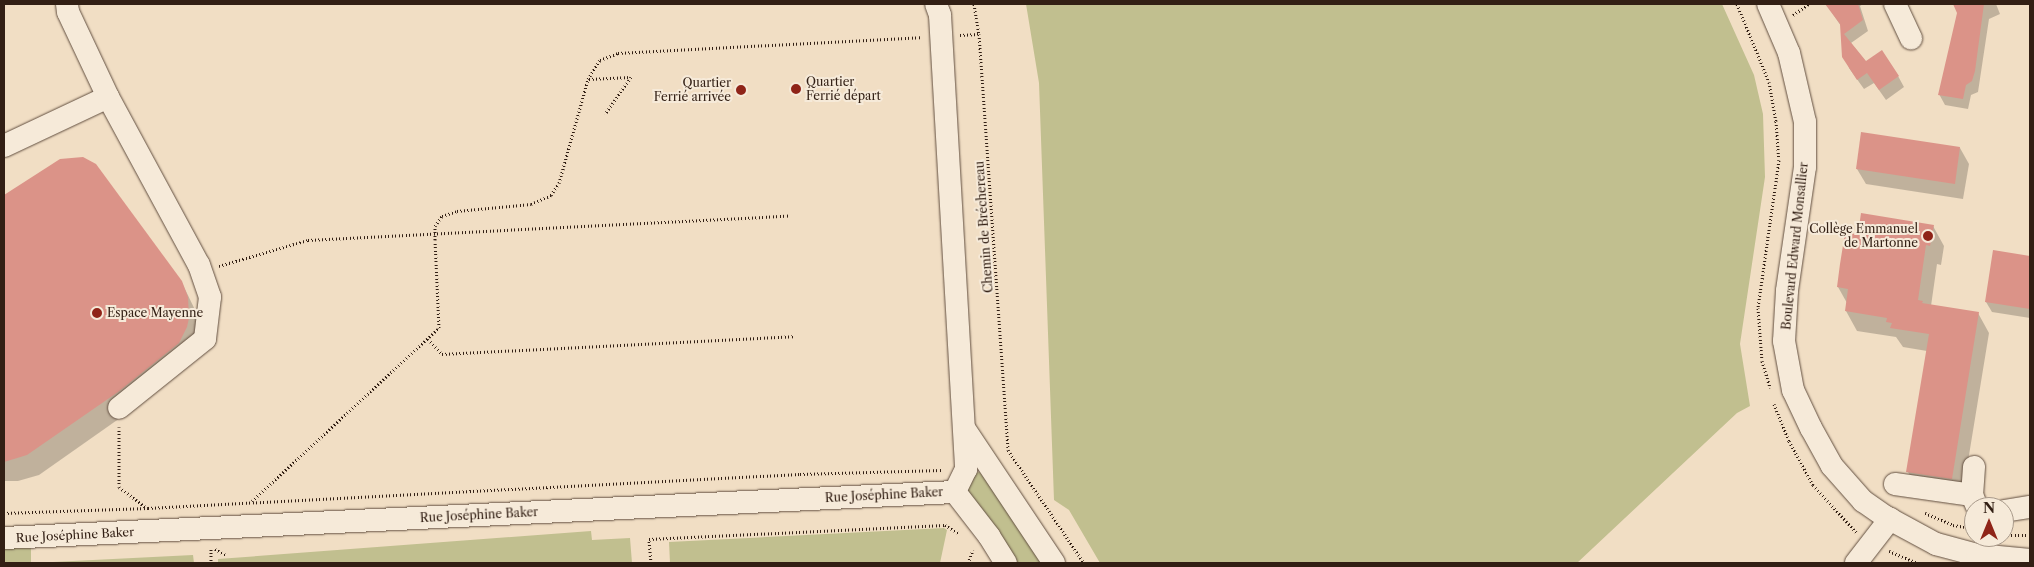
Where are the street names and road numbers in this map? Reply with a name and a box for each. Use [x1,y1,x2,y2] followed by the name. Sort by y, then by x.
[972,161,996,293] street label: Chemin de Bréchereau
[1779,161,1811,331] street label: Boulevard Edward Monsallier
[824,485,944,505] street label: Rue Joséphine Baker
[419,505,539,525] street label: Rue Joséphine Baker
[15,525,135,545] street label: Rue Joséphine Baker

